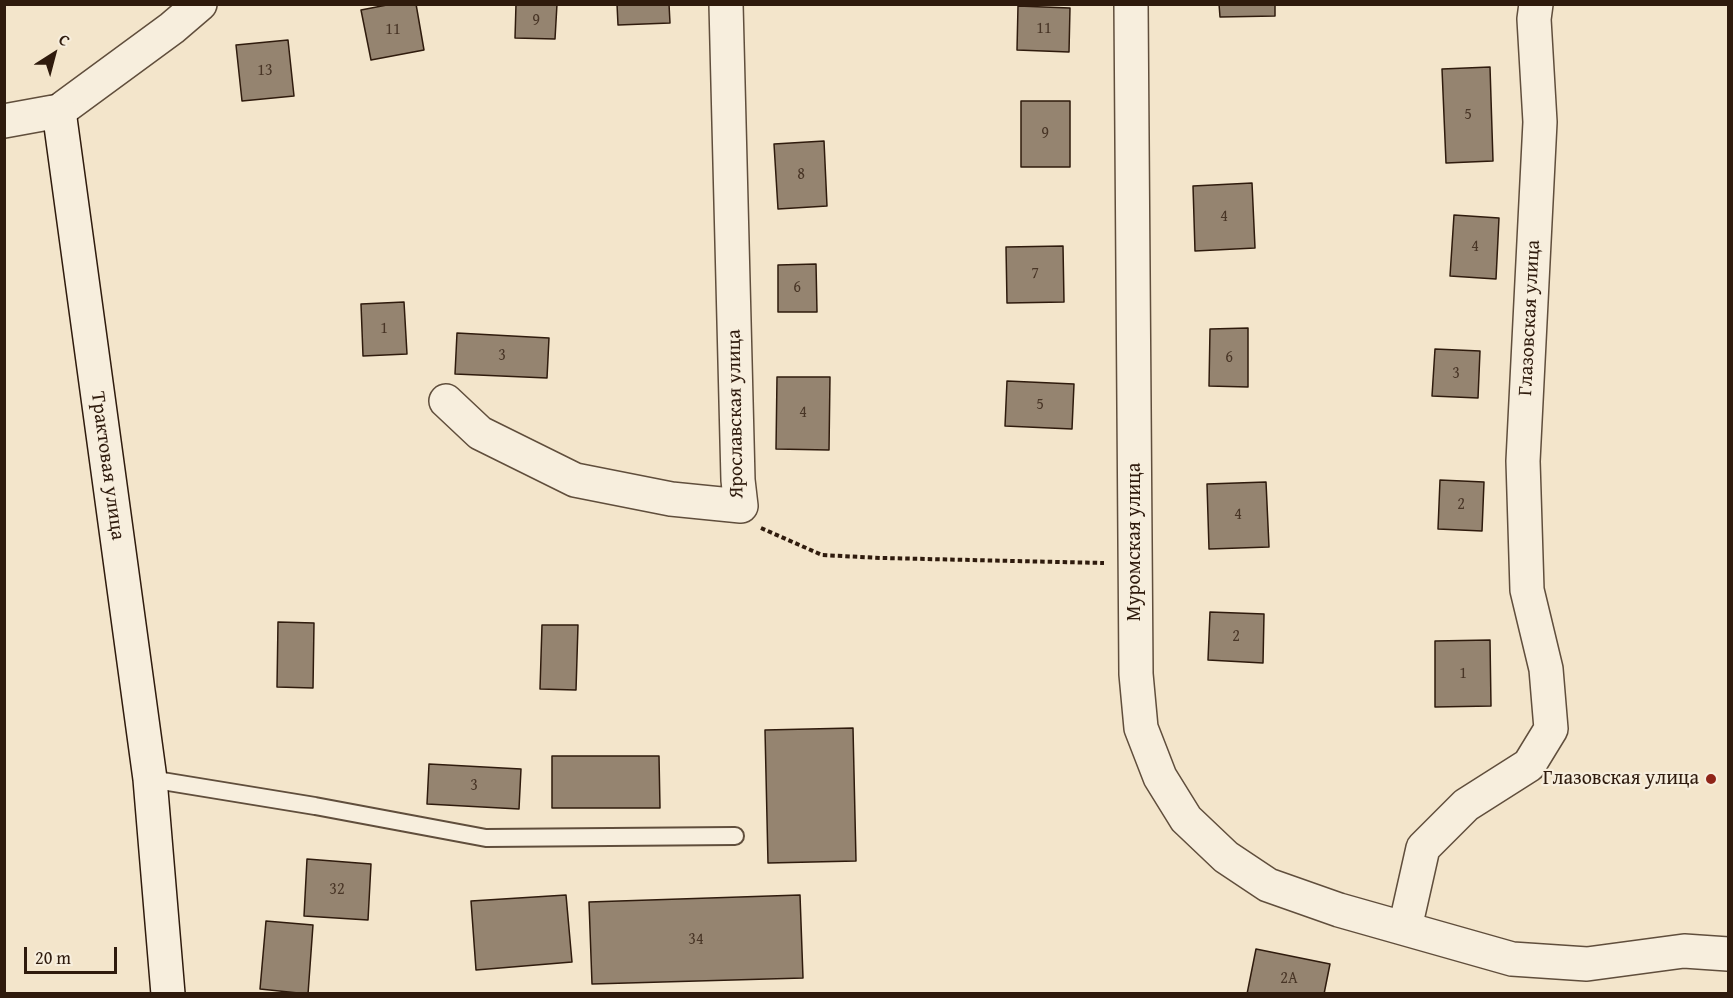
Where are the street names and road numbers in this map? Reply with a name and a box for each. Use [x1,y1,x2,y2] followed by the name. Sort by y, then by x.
[1514,239,1546,397] street label: Глазовская улица
[723,329,749,499] street label: Ярославская улица
[85,390,129,542] street label: Трактовая улица
[1123,463,1147,621] street label: Муромская улица

